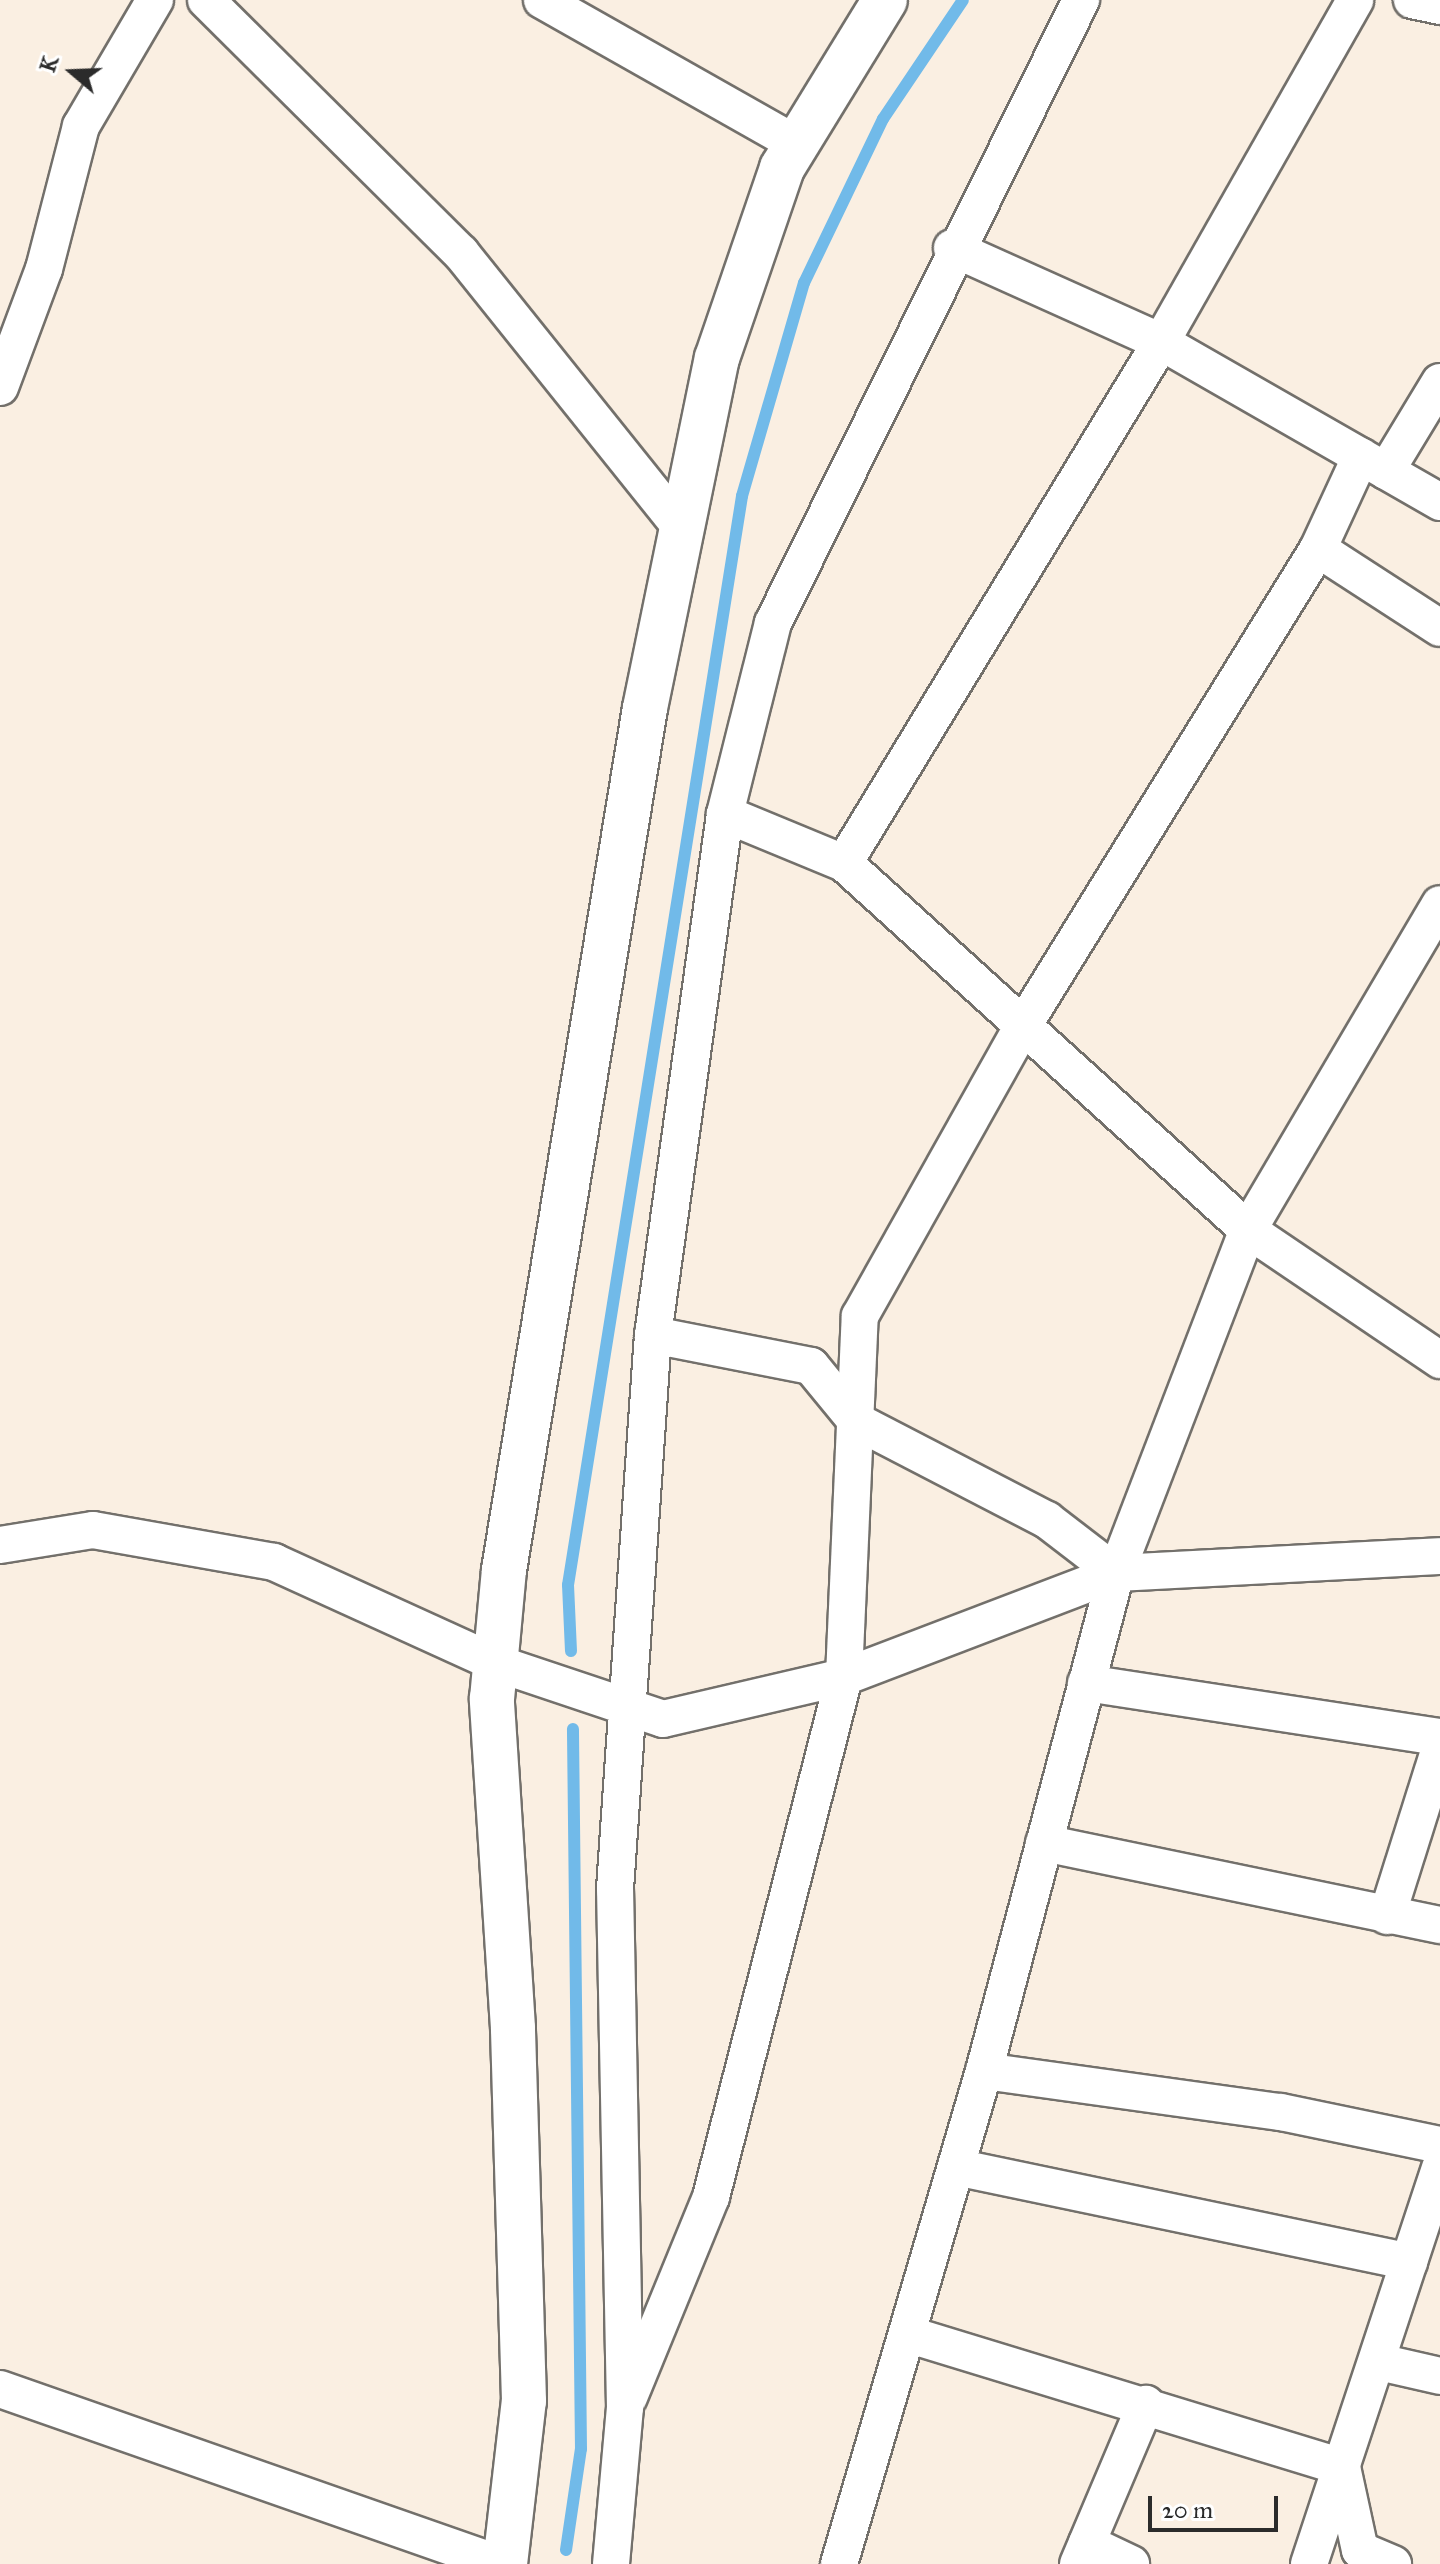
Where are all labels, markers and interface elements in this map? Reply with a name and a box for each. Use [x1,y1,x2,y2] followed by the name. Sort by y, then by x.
[32,32,112,112] north arrow
[34,52,64,76] text: K
[1152,2480,1282,2530] scale bar
[1162,2495,1213,2525] text: 20 m

